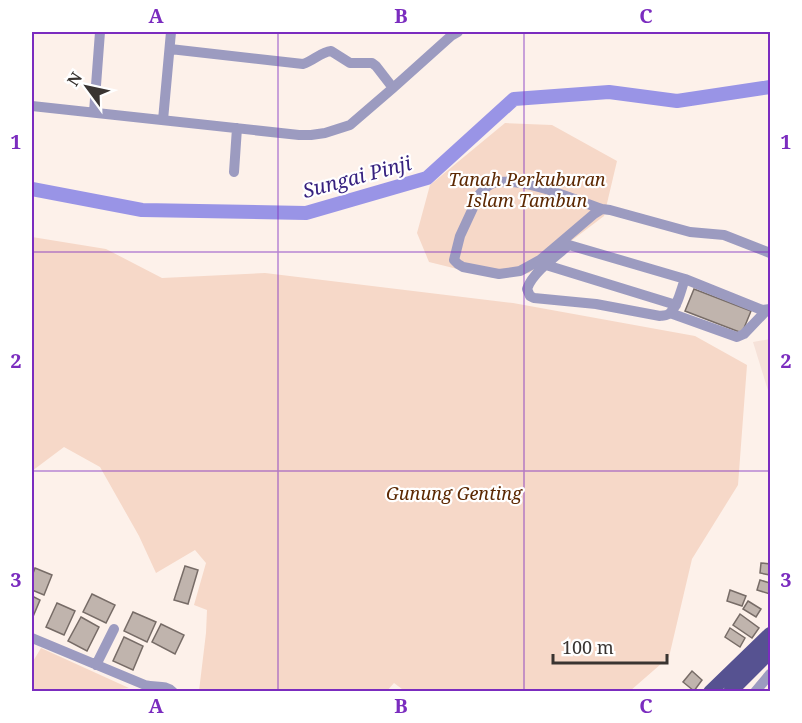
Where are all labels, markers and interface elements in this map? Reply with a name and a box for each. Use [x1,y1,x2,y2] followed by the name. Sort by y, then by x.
[148,2,164,29] text: A
[394,2,408,29] text: B
[639,2,653,29] text: C
[57,57,117,117] north arrow
[62,67,87,90] text: N
[10,128,22,155] text: 1
[780,128,792,155] text: 1
[300,149,414,204] water label: Sungai Pinji
[448,167,606,212] park label: Tanah Perkuburan Islam Tambun
[10,347,22,374] text: 2
[780,347,792,374] text: 2
[386,481,523,505] park label: Gunung Genting
[10,566,22,593] text: 3
[780,566,792,593] text: 3
[553,627,667,665] scale bar
[562,635,614,659] text: 100 m
[148,692,164,719] text: A
[394,692,408,719] text: B
[639,692,653,719] text: C

